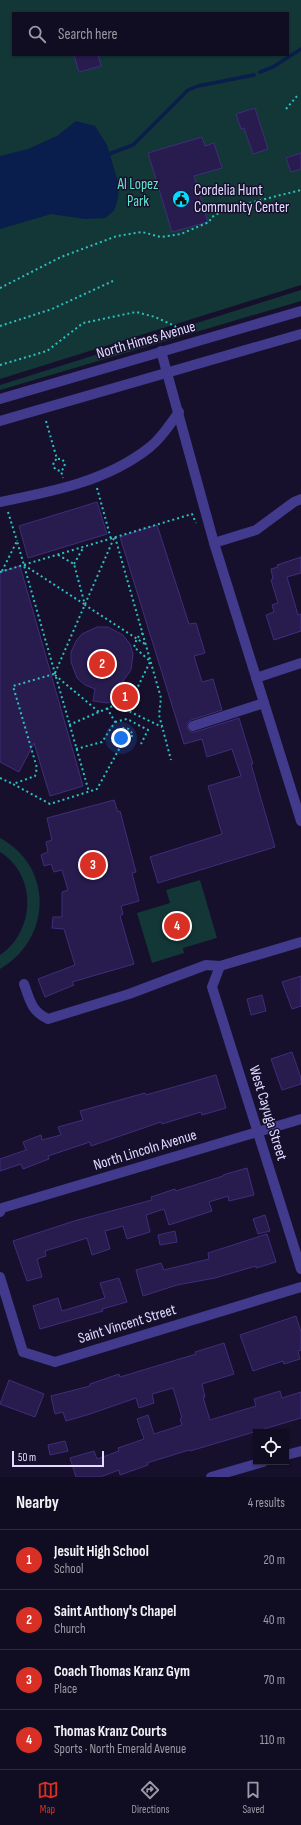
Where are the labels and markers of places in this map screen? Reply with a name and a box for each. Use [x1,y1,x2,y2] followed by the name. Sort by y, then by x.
[194,181,290,217] place label: Cordelia Hunt Community Center
[171,189,191,209] public building icon: Cordelia Hunt Community Center
[89,649,115,679] pin: 2
[112,682,138,712] pin: 1
[80,850,106,880] pin: 3
[164,911,190,941] pin: 4

